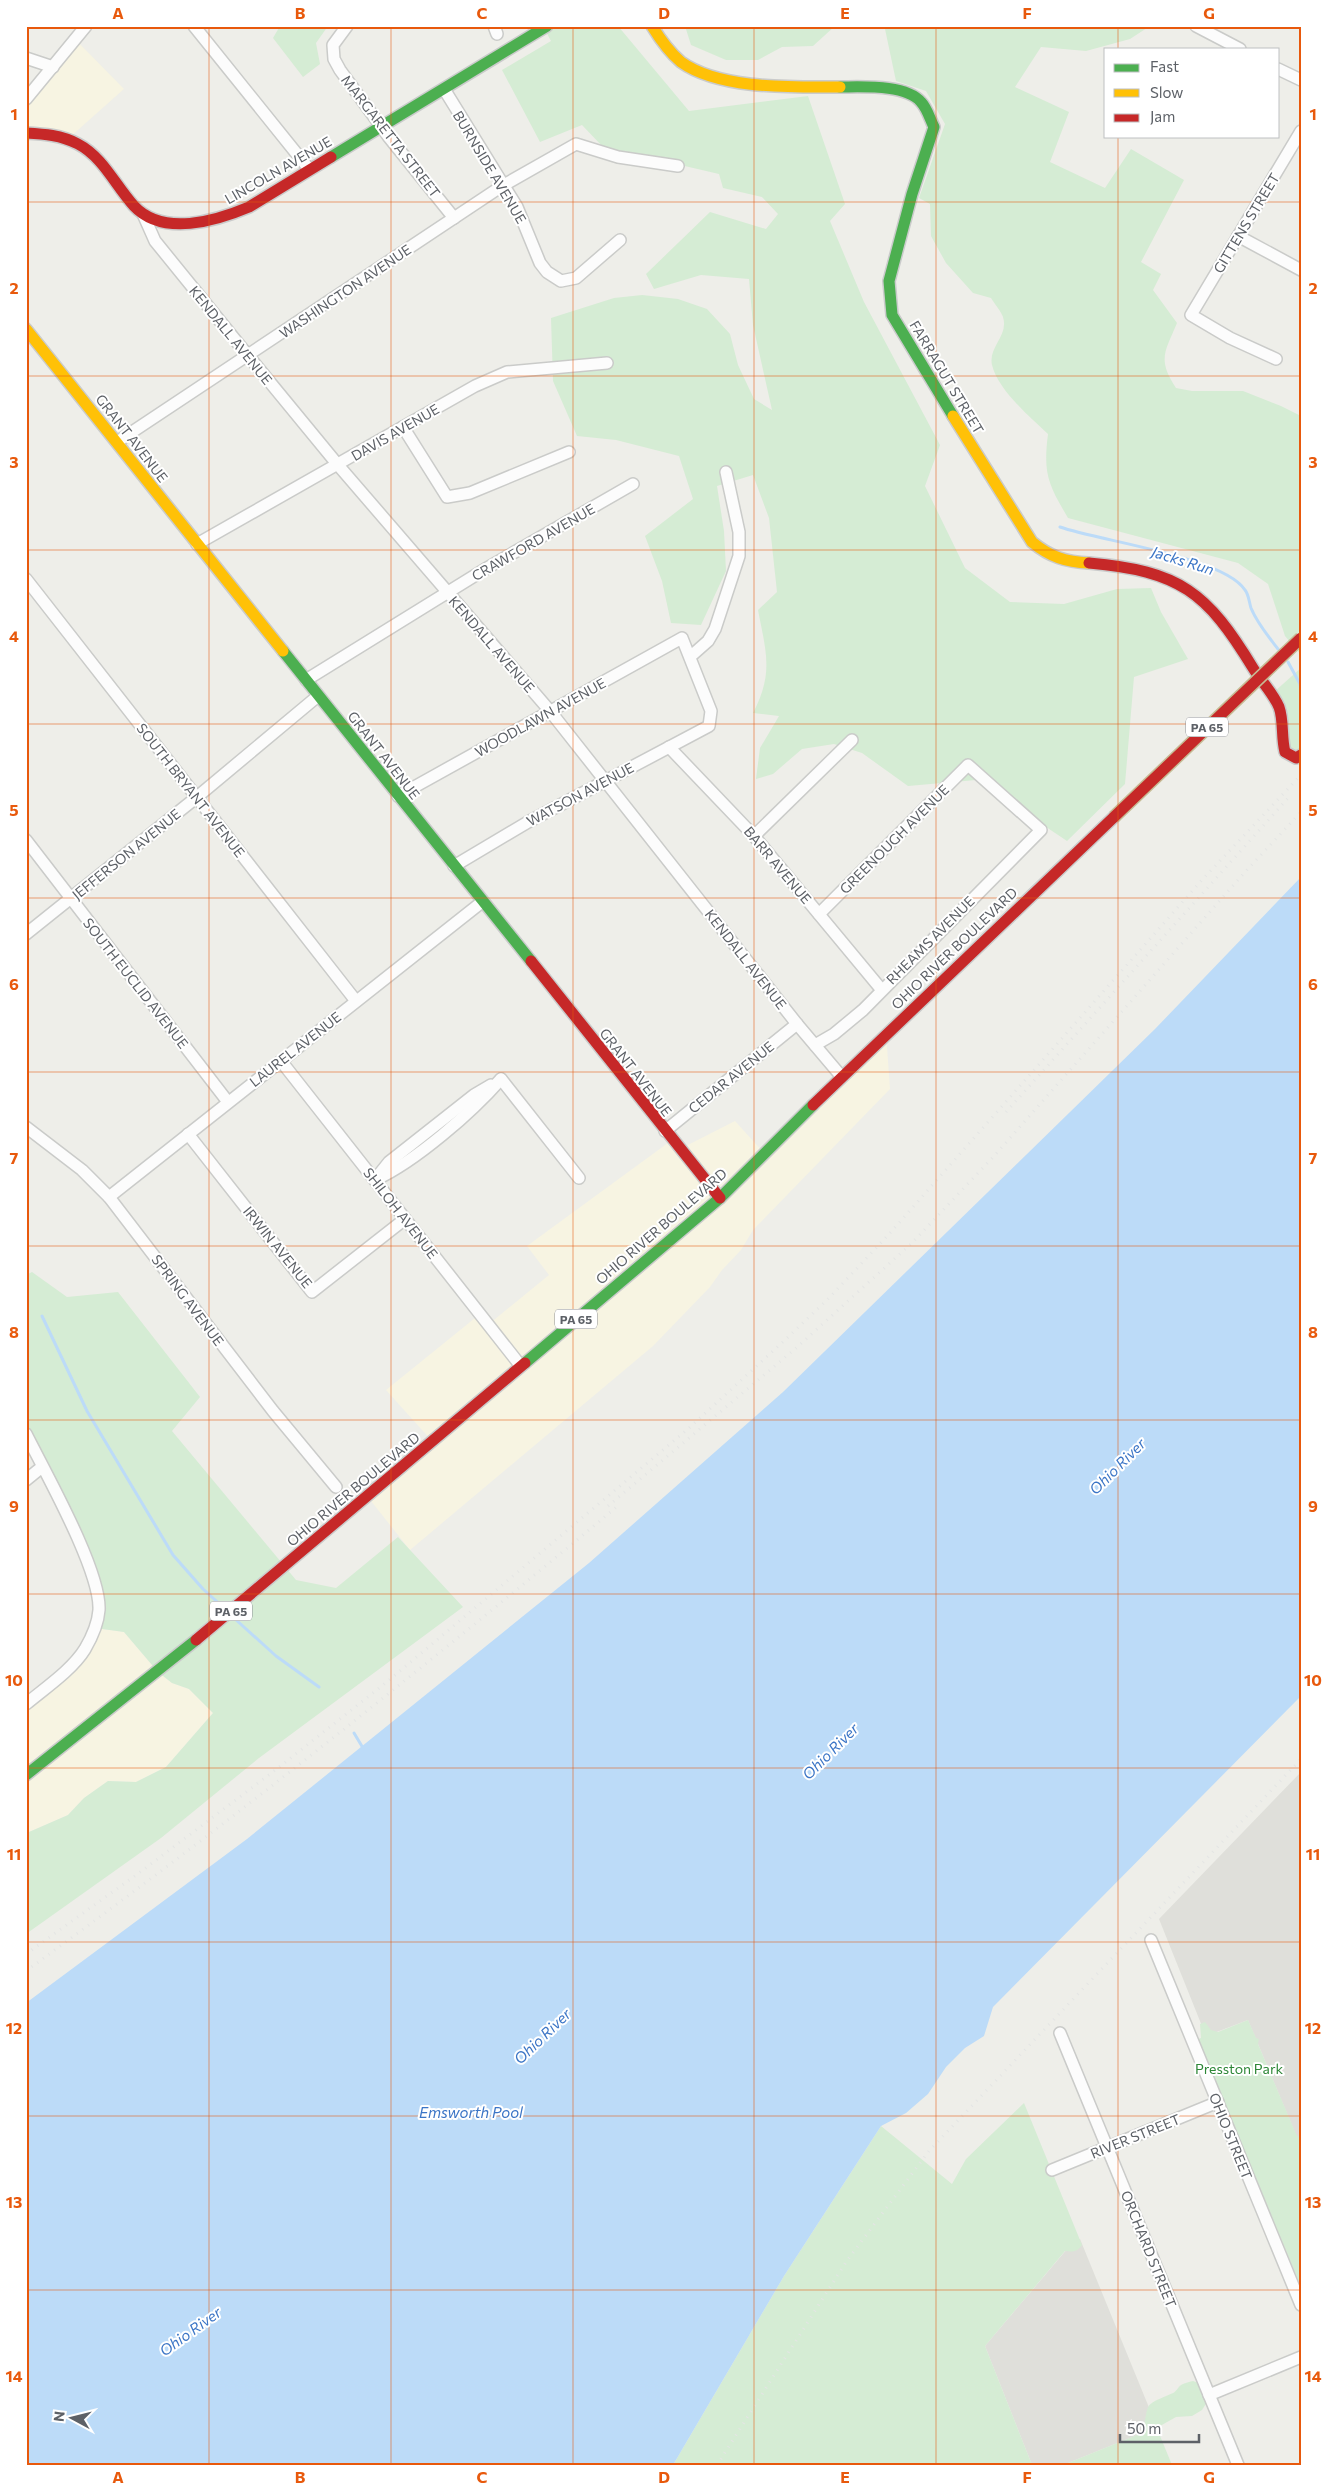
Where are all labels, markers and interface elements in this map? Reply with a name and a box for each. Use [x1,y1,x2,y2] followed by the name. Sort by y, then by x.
[112,3,124,22] text: A
[295,3,306,22] text: B
[477,3,488,22] text: C
[658,3,670,22] text: D
[840,3,850,22] text: E
[1022,3,1032,22] text: F
[1203,3,1215,22] text: G
[1104,48,1280,138] legend
[1150,57,1179,75] text: Fast
[338,71,444,201] street label: MARGARETTA STREET
[1150,83,1183,101] text: Slow
[10,104,18,123] text: 1
[1309,104,1317,123] text: 1
[1150,107,1175,125] text: Jam
[450,108,530,226] street label: BURNSIDE AVENUE
[222,133,334,207] street label: LINCOLN AVENUE
[1209,170,1283,276] street label: GITTENS STREET
[276,241,414,341] street label: WASHINGTON AVENUE
[9,278,19,297] text: 2
[1308,278,1318,297] text: 2
[186,282,276,388] street label: KENDALL AVENUE
[906,317,988,437] street label: FARRAGUT STREET
[92,391,172,485] street label: GRANT AVENUE
[348,400,442,464] street label: DAVIS AVENUE
[9,452,19,471] text: 3
[1308,452,1318,471] text: 3
[468,500,598,584] street label: CRAWFORD AVENUE
[1148,541,1216,578] water label: Jacks Run
[446,592,538,696] street label: KENDALL AVENUE
[9,626,19,645] text: 4
[1308,626,1318,645] text: 4
[472,674,608,760] street label: WOODLAWN AVENUE
[344,708,424,802] street label: GRANT AVENUE
[1186,718,1228,736] road number: PA 65
[133,720,249,860] street label: SOUTH BRYANT AVENUE
[523,759,637,829] street label: WATSON AVENUE
[836,781,952,897] street label: GREENOUGH AVENUE
[9,800,19,819] text: 5
[1308,800,1318,819] text: 5
[68,805,184,903] street label: JEFFERSON AVENUE
[741,823,815,907] street label: BARR AVENUE
[888,883,1020,1013] street label: OHIO RIVER BOULEVARD
[882,892,978,988] street label: RHEAMS AVENUE
[702,906,790,1012] street label: KENDALL AVENUE
[80,914,192,1052] street label: SOUTH EUCLID AVENUE
[9,974,19,993] text: 6
[1308,974,1318,993] text: 6
[246,1008,344,1090] street label: LAUREL AVENUE
[596,1025,676,1119] street label: GRANT AVENUE
[685,1037,777,1117] street label: CEDAR AVENUE
[10,1148,19,1167] text: 7
[1309,1148,1318,1167] text: 7
[360,1164,442,1262] street label: SHILOH AVENUE
[592,1164,730,1288] street label: OHIO RIVER BOULEVARD
[240,1203,316,1291] street label: IRWIN AVENUE
[148,1251,228,1349] street label: SPRING AVENUE
[555,1310,597,1328] road number: PA 65
[9,1322,19,1341] text: 8
[1308,1322,1318,1341] text: 8
[283,1428,423,1550] street label: OHIO RIVER BOULEVARD
[1085,1434,1149,1498] water label: Ohio River
[9,1496,19,1515] text: 9
[1308,1496,1318,1515] text: 9
[210,1602,252,1620] road number: PA 65
[5,1670,23,1689] text: 10
[1304,1670,1322,1689] text: 10
[798,1719,862,1783] water label: Ohio River
[7,1844,21,1863] text: 11
[1306,1844,1320,1863] text: 11
[510,2004,575,2067] water label: Ohio River
[6,2018,22,2037] text: 12
[1305,2018,1321,2037] text: 12
[1195,2060,1284,2077] park label: Presston Park
[1206,2090,1256,2182] street label: OHIO STREET
[419,2103,524,2121] water label: Emsworth Pool
[1088,2110,1182,2162] street label: RIVER STREET
[1118,2188,1180,2310] street label: ORCHARD STREET
[6,2192,22,2211] text: 13
[1305,2192,1321,2211] text: 13
[156,2302,225,2359] water label: Ohio River
[5,2366,23,2385] text: 14
[1304,2366,1322,2385] text: 14
[48,2394,98,2444] north arrow
[50,2410,68,2423] text: N
[1120,2411,1198,2443] scale bar
[1127,2419,1161,2437] text: 50 m
[112,2467,124,2486] text: A
[295,2467,306,2486] text: B
[477,2467,488,2486] text: C
[658,2467,670,2486] text: D
[840,2467,850,2486] text: E
[1022,2467,1032,2486] text: F
[1203,2467,1215,2486] text: G

